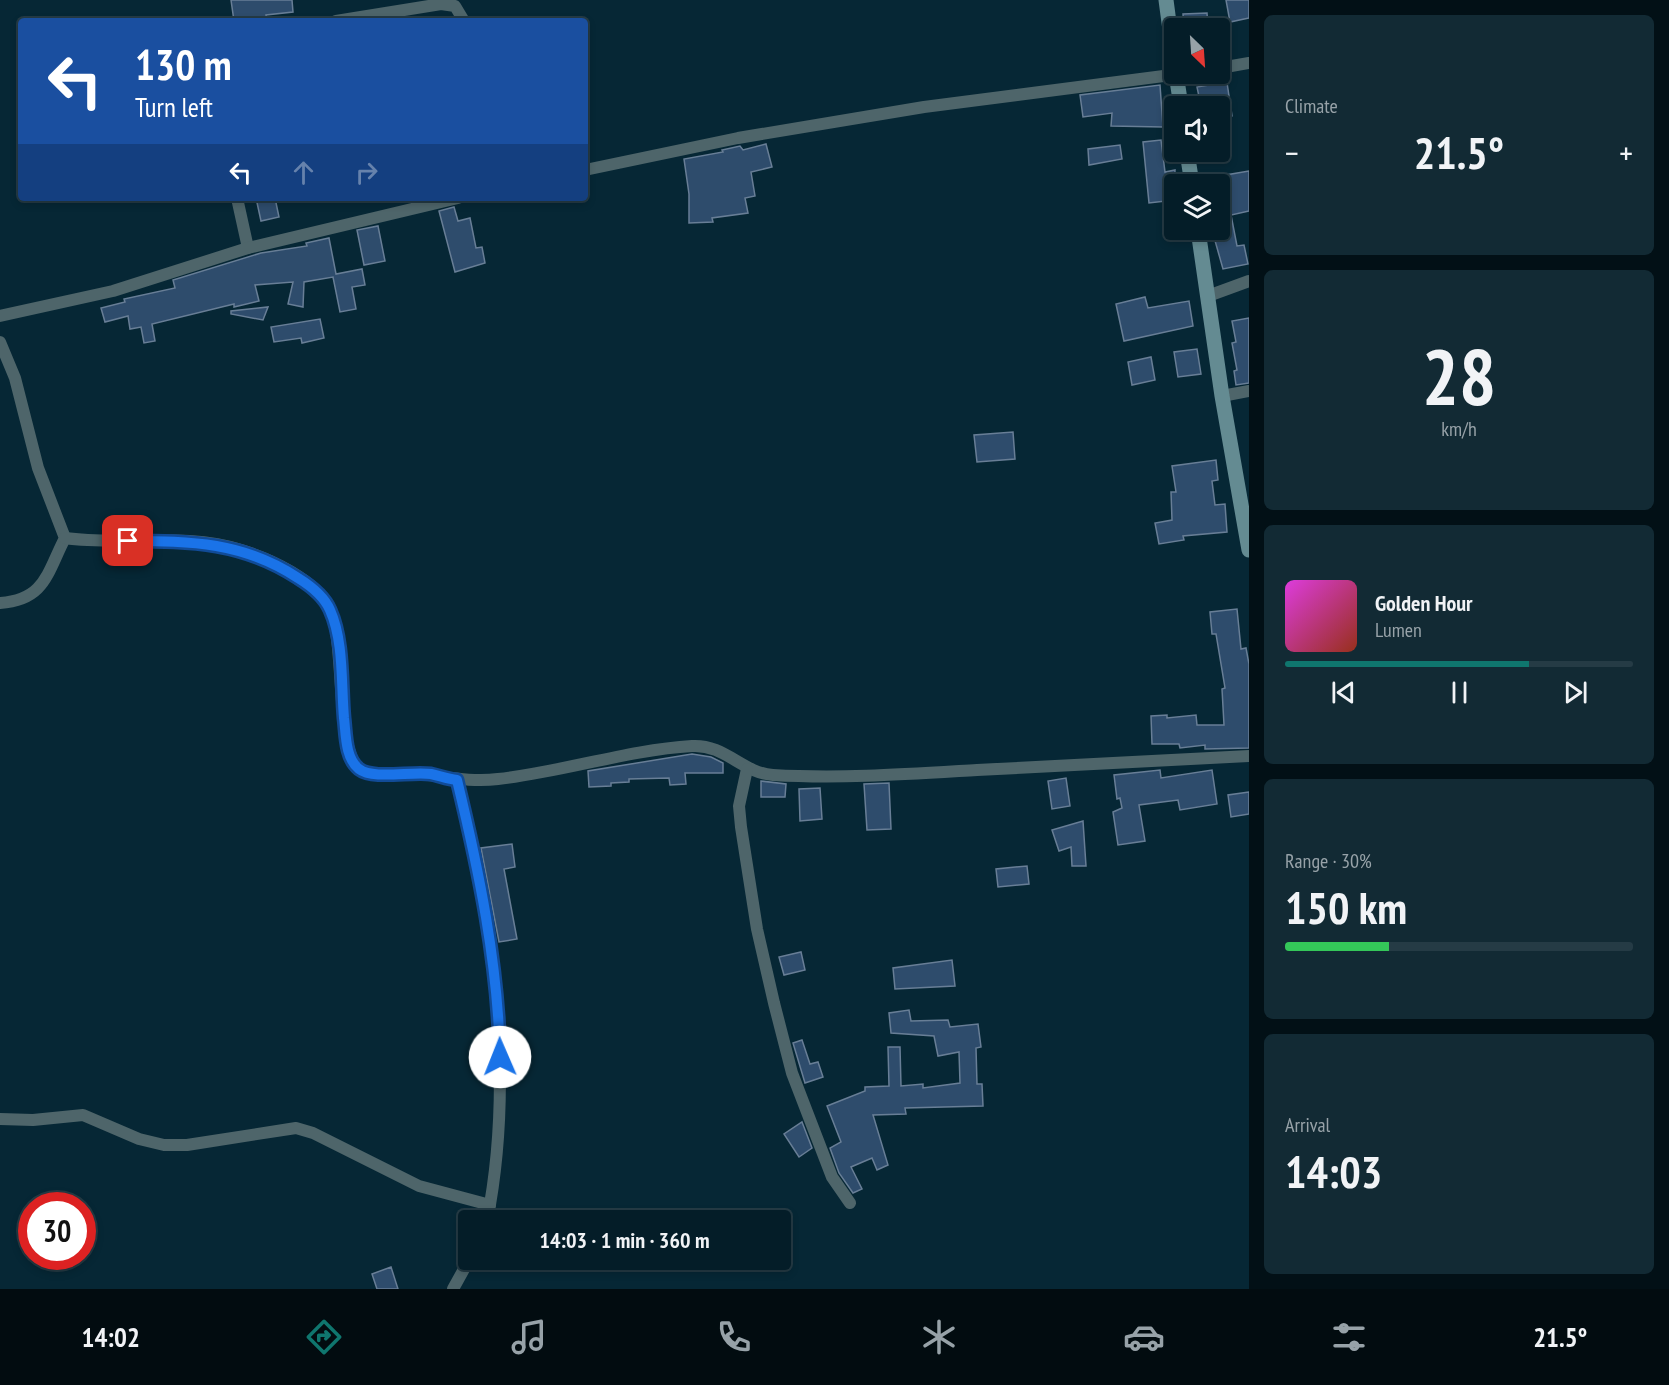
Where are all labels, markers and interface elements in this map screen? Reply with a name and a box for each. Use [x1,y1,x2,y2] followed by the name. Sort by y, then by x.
[1164,18,1230,84] north arrow
[1164,18,1230,240] map controls
[135,37,232,92] text: 130 m
[36,42,114,120] icon: left
[135,90,213,124] text: Turn left
[1285,93,1338,119] text: Climate
[1164,96,1230,162] button: sound
[1414,123,1504,181] text: 21.5°
[1285,131,1299,174] text: −
[1619,131,1633,174] text: +
[224,156,257,189] icon: left
[287,156,320,189] icon: ahead
[350,156,383,189] icon: right
[1164,174,1230,240] button: layers
[1422,326,1496,427] text: 28
[1441,416,1477,442] text: km/h
[102,515,153,566] pin
[111,524,144,557] icon: arrive
[1375,589,1473,617] text: Golden Hour
[1375,617,1422,643] text: Lumen
[1327,676,1360,709] icon: previous
[1443,676,1476,709] icon: pause
[1559,676,1592,709] icon: next
[1285,848,1372,874] text: Range · 30%
[1285,878,1407,936] text: 150 km
[468,1025,532,1089] position arrow
[1285,1112,1330,1138] text: Arrival
[1285,1142,1382,1200] text: 14:03
[18,1192,96,1270] speed limit sign: 30
[539,1226,710,1254] text: 14:03 · 1 min · 360 m
[303,1316,345,1358] icon: directions
[508,1316,550,1358] icon: music
[713,1316,755,1358] icon: phone
[918,1316,960,1358] icon: climate
[1123,1316,1165,1358] icon: car
[1328,1316,1370,1358] icon: filters
[82,1320,140,1354] text: 14:02
[1533,1320,1587,1354] text: 21.5°

